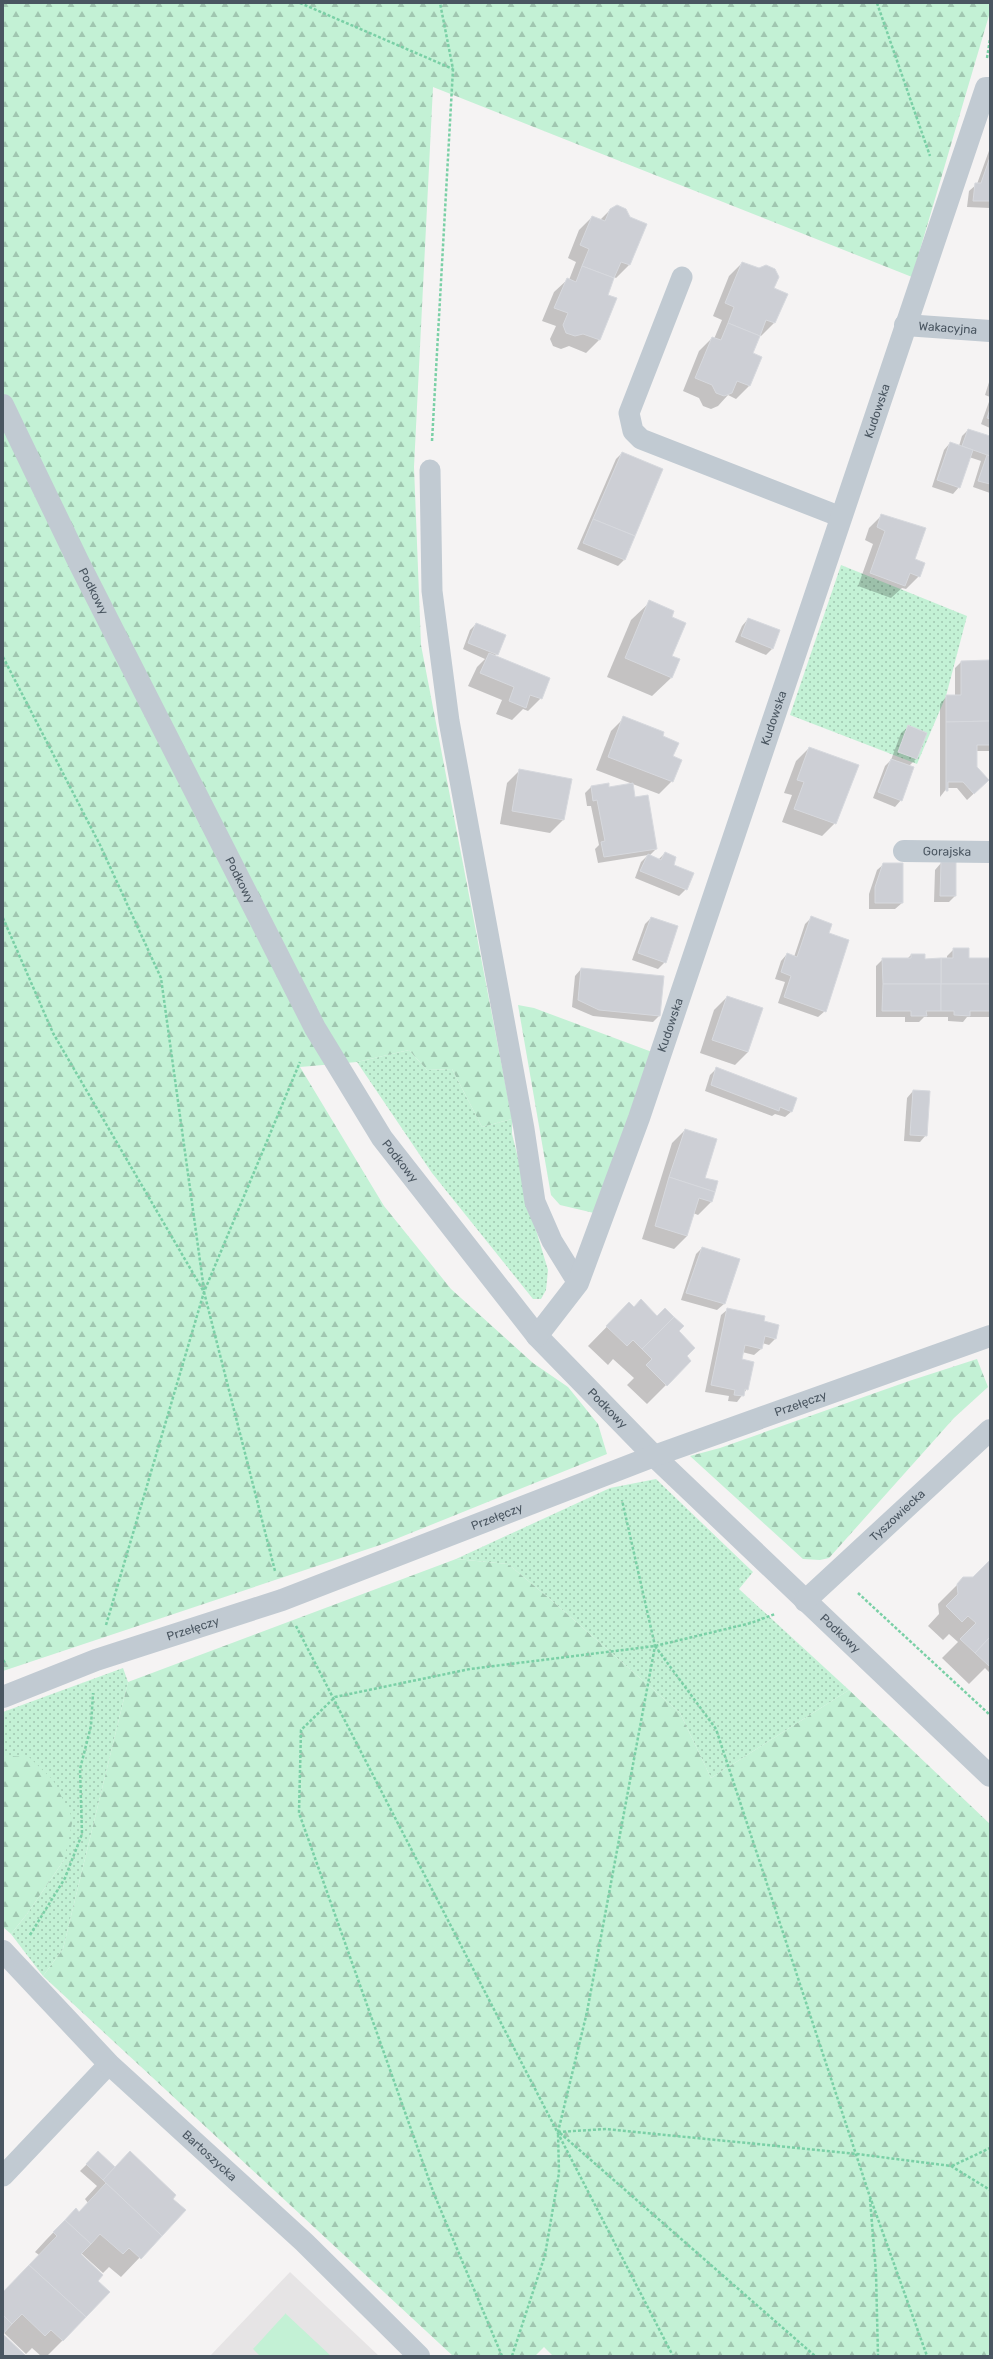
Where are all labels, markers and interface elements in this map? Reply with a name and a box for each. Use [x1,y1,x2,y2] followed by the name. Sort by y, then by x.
[918,319,978,337] street label: Wakacyjna
[862,382,893,440] street label: Kudowska
[76,566,111,617] street label: Podkowy
[758,689,789,747] street label: Kudowska
[923,844,971,859] street label: Gorajska
[222,854,258,906] street label: Podkowy
[655,996,686,1054] street label: Kudowska
[379,1137,421,1186] street label: Podkowy
[585,1385,630,1432] street label: Podkowy
[773,1388,829,1419] street label: Przełęczy
[867,1487,928,1544] street label: Tyszowiecka
[469,1500,525,1533] street label: Przełęczy
[817,1611,864,1656] street label: Podkowy
[165,1614,221,1644] street label: Przełęczy
[179,2127,240,2184] street label: Bartoszycka

